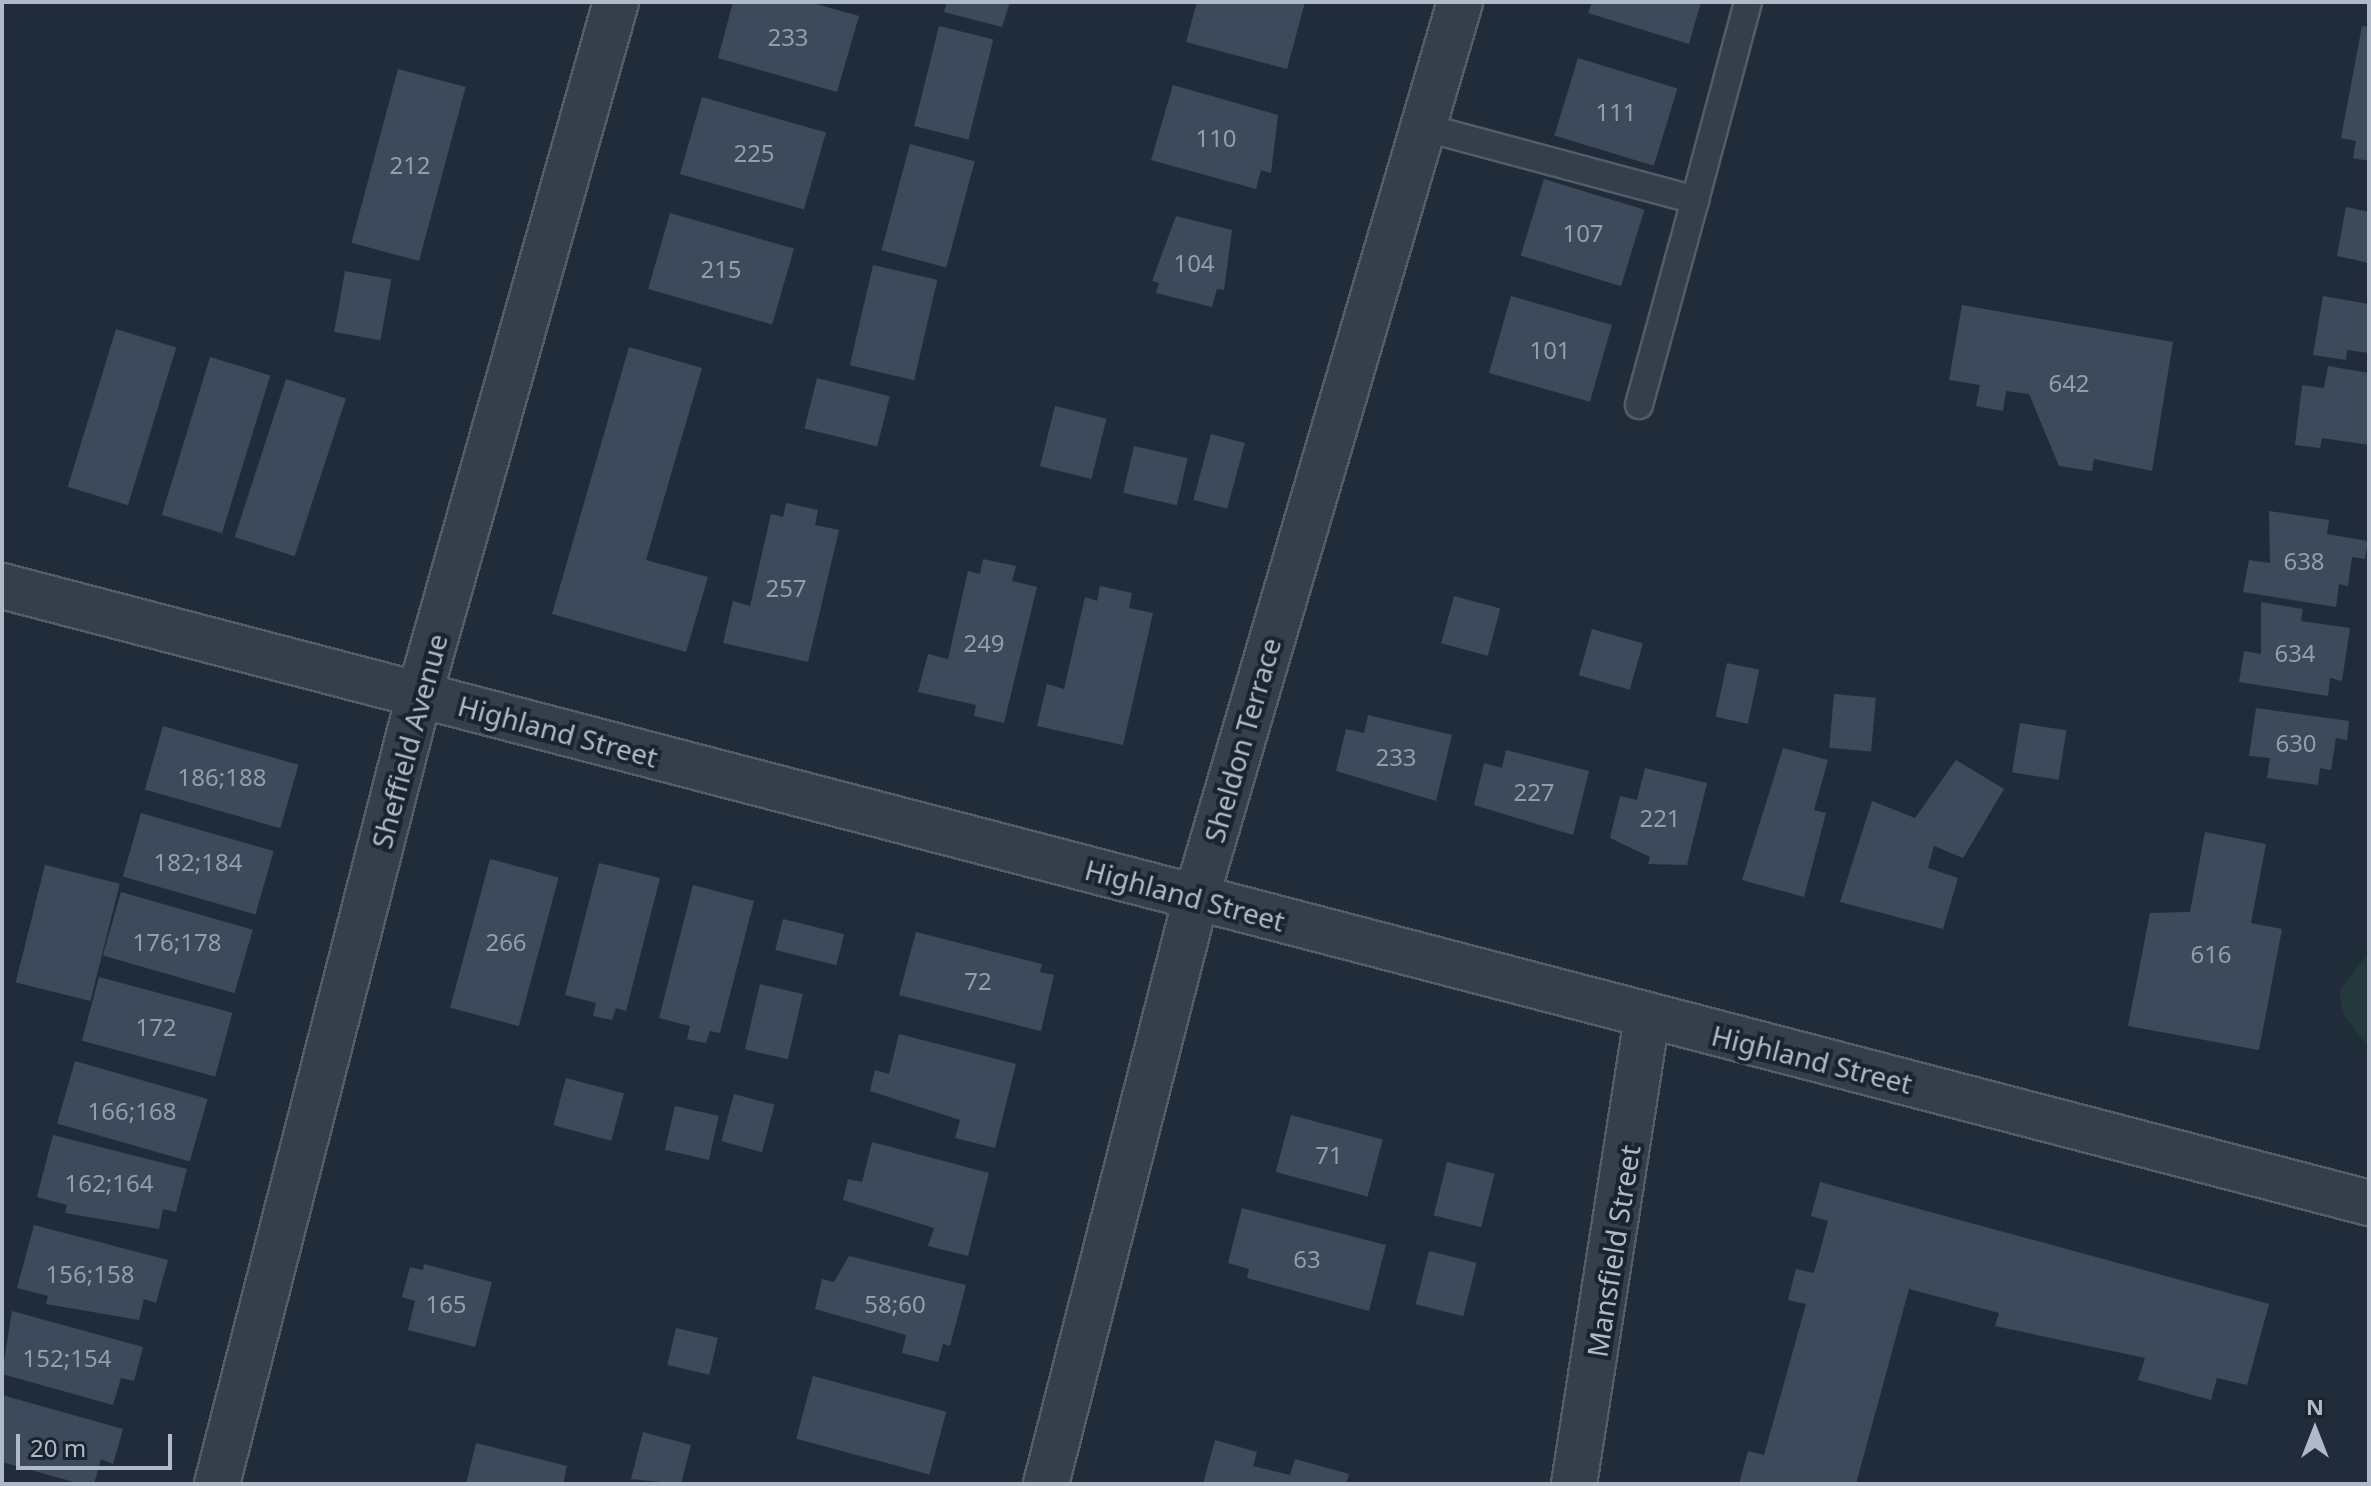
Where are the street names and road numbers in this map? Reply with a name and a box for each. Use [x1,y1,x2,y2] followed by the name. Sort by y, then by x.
[364,630,454,852] street label: Sheffield Avenue
[1197,634,1287,846] street label: Sheldon Terrace
[454,688,662,774] street label: Highland Street
[1081,852,1289,938] street label: Highland Street
[1708,1018,1916,1100] street label: Highland Street
[1580,1143,1646,1359] street label: Mansfield Street

